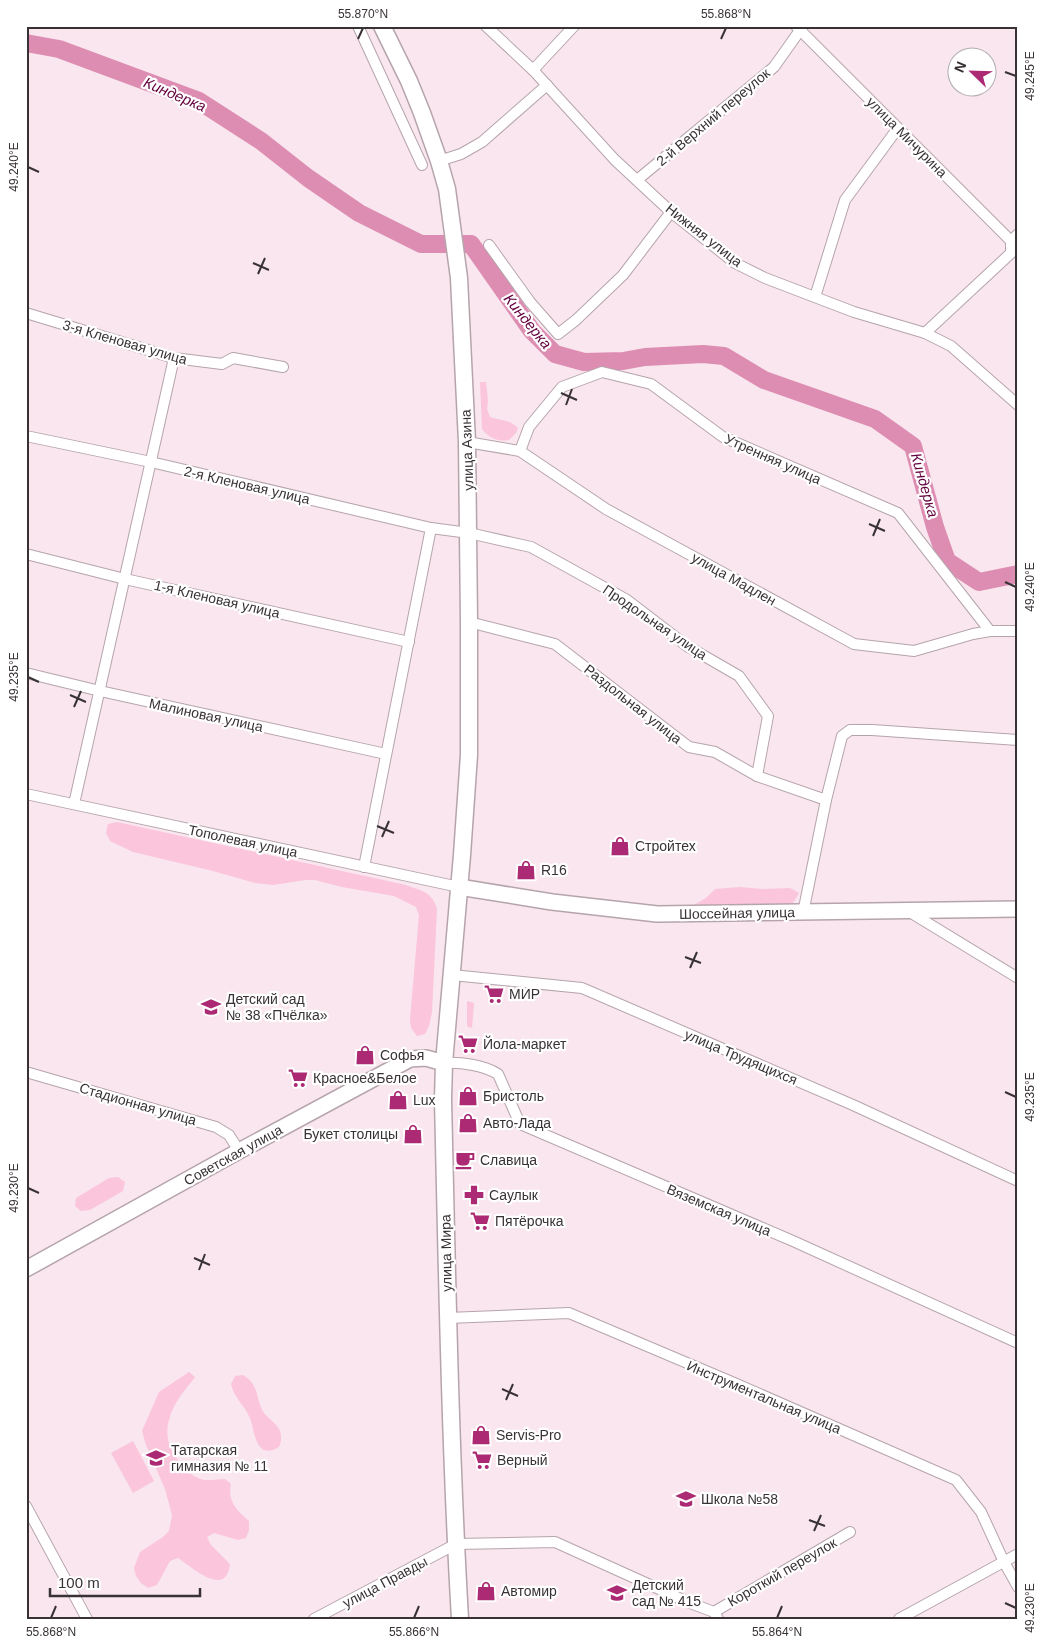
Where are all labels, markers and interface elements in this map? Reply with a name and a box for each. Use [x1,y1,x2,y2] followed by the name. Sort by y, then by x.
[338,7,388,21] text: 55.870°N
[701,7,751,21] text: 55.868°N
[946,48,996,98] north arrow
[1023,51,1037,101] text: 49.245°E
[951,59,969,75] text: N
[653,64,774,169] street label: 2-й Верхний переулок
[141,73,209,115] water label: Киндерка
[863,93,951,181] street label: улица Мичурина
[7,142,21,192] text: 49.240°E
[663,200,746,270] street label: Нижняя улица
[501,290,555,352] water label: Киндерка
[61,317,189,367] street label: 3-я Кленовая улица
[458,409,476,491] street label: улица Азина
[722,431,824,488] street label: Утренняя улица
[908,451,942,519] water label: Киндерка
[183,463,312,507] street label: 2-я Кленовая улица
[689,549,779,609] street label: улица Мадлен
[1023,562,1037,612] text: 49.240°E
[153,577,282,621] street label: 1-я Кленовая улица
[600,581,710,663] street label: Продольная улица
[7,652,21,702] text: 49.235°E
[581,661,685,747] street label: Раздольная улица
[148,695,265,735] street label: Малиновая улица
[187,822,299,860] street label: Тополевая улица
[609,835,631,857] shop icon: Стройтех
[635,838,696,854] place label: Стройтех
[515,859,537,881] shop icon: R16
[541,862,567,878] place label: R16
[679,904,795,922] street label: Шоссейная улица
[483,983,505,1005] supermarket icon: МИР
[509,986,540,1002] place label: МИР
[226,991,328,1023] place label: Детский сад № 38 «Пчёлка»
[200,996,222,1018] school or university icon: Детский сад № 38 «Пчёлка»
[682,1026,800,1088] street label: улица Трудящихся
[457,1033,479,1055] supermarket icon: Йола-маркет
[483,1035,567,1052] place label: Йола-маркет
[354,1044,376,1066] shop icon: Софья
[380,1047,424,1063] place label: Софья
[287,1067,309,1089] supermarket icon: Красное&Белое
[313,1070,417,1086] place label: Красное&Белое
[1023,1072,1037,1122] text: 49.235°E
[78,1080,199,1128] street label: Стадионная улица
[457,1085,479,1107] shop icon: Бристоль
[483,1088,544,1104] place label: Бристоль
[387,1089,409,1111] shop icon: Lux
[413,1092,436,1108] place label: Lux
[457,1112,479,1134] shop icon: Авто-Лада
[483,1115,551,1131] place label: Авто-Лада
[181,1121,285,1189] street label: Советская улица
[402,1123,424,1145] shop icon: Букет столицы
[303,1126,398,1142] place label: Букет столицы
[454,1149,476,1171] cafe icon: Славица
[480,1152,537,1168] place label: Славица
[7,1163,21,1213] text: 49.230°E
[664,1181,774,1239] street label: Вяземская улица
[463,1184,485,1206] pharmacy icon: Саулык
[489,1187,539,1203] place label: Саулык
[469,1210,491,1232] supermarket icon: Пятёрочка
[495,1213,564,1229] place label: Пятёрочка
[437,1214,455,1292] street label: улица Мира
[685,1357,844,1437] street label: Инструментальная улица
[470,1424,492,1446] shop icon: Servis-Pro
[496,1427,562,1443] place label: Servis-Pro
[171,1442,268,1474] place label: Татарская гимназия № 11
[145,1447,167,1469] school or university icon: Татарская гимназия № 11
[471,1449,493,1471] supermarket icon: Верный
[497,1452,548,1468] place label: Верный
[675,1488,697,1510] school or university icon: Школа №58
[701,1491,778,1507] place label: Школа №58
[725,1534,840,1610] street label: Короткий переулок
[340,1553,430,1611] street label: улица Правды
[50,1565,200,1597] scale bar
[58,1574,100,1591] text: 100 m
[632,1577,701,1609] place label: Детский сад № 415
[475,1580,497,1602] shop icon: Автомир
[606,1582,628,1604] school or university icon: Детский сад № 415
[501,1583,557,1599] place label: Автомир
[1023,1583,1037,1633] text: 49.230°E
[26,1625,76,1639] text: 55.868°N
[389,1625,439,1639] text: 55.866°N
[752,1625,802,1639] text: 55.864°N

